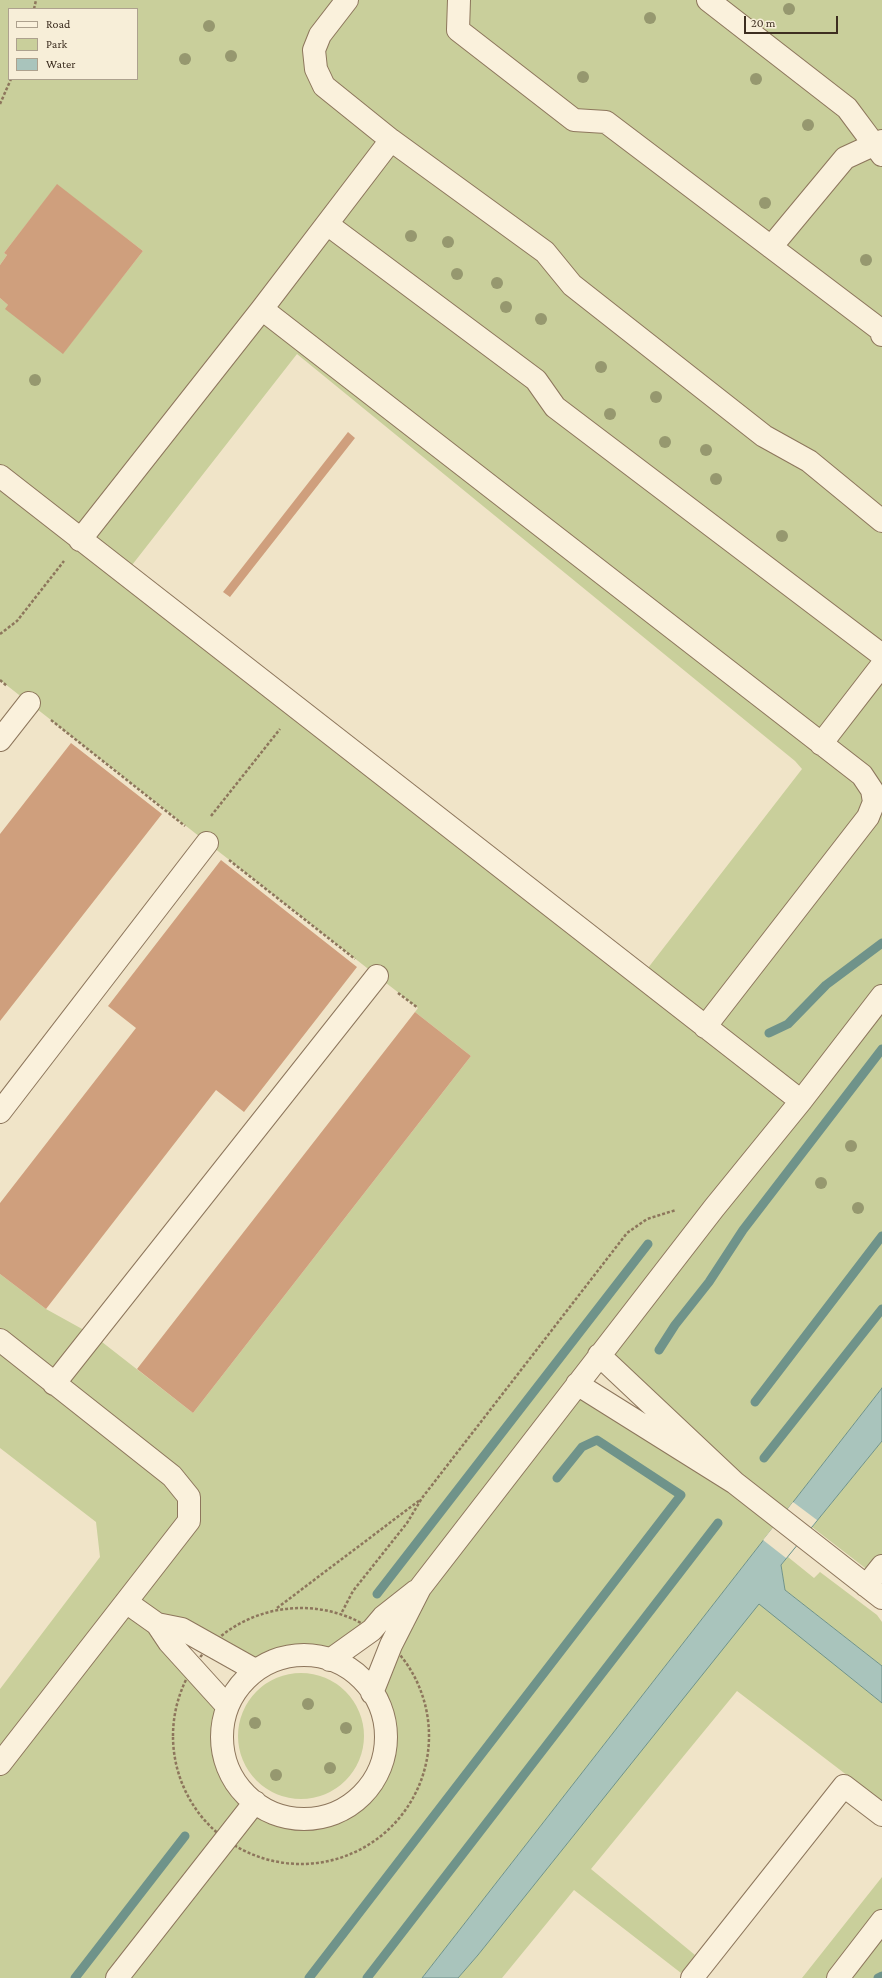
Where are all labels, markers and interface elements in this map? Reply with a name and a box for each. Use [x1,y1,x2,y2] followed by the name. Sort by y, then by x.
[8,8,138,80] legend
[746,8,840,34] scale bar
[751,16,775,30] text: 20 m
[46,17,70,31] text: Road
[46,37,67,51] text: Park
[46,57,75,71] text: Water

